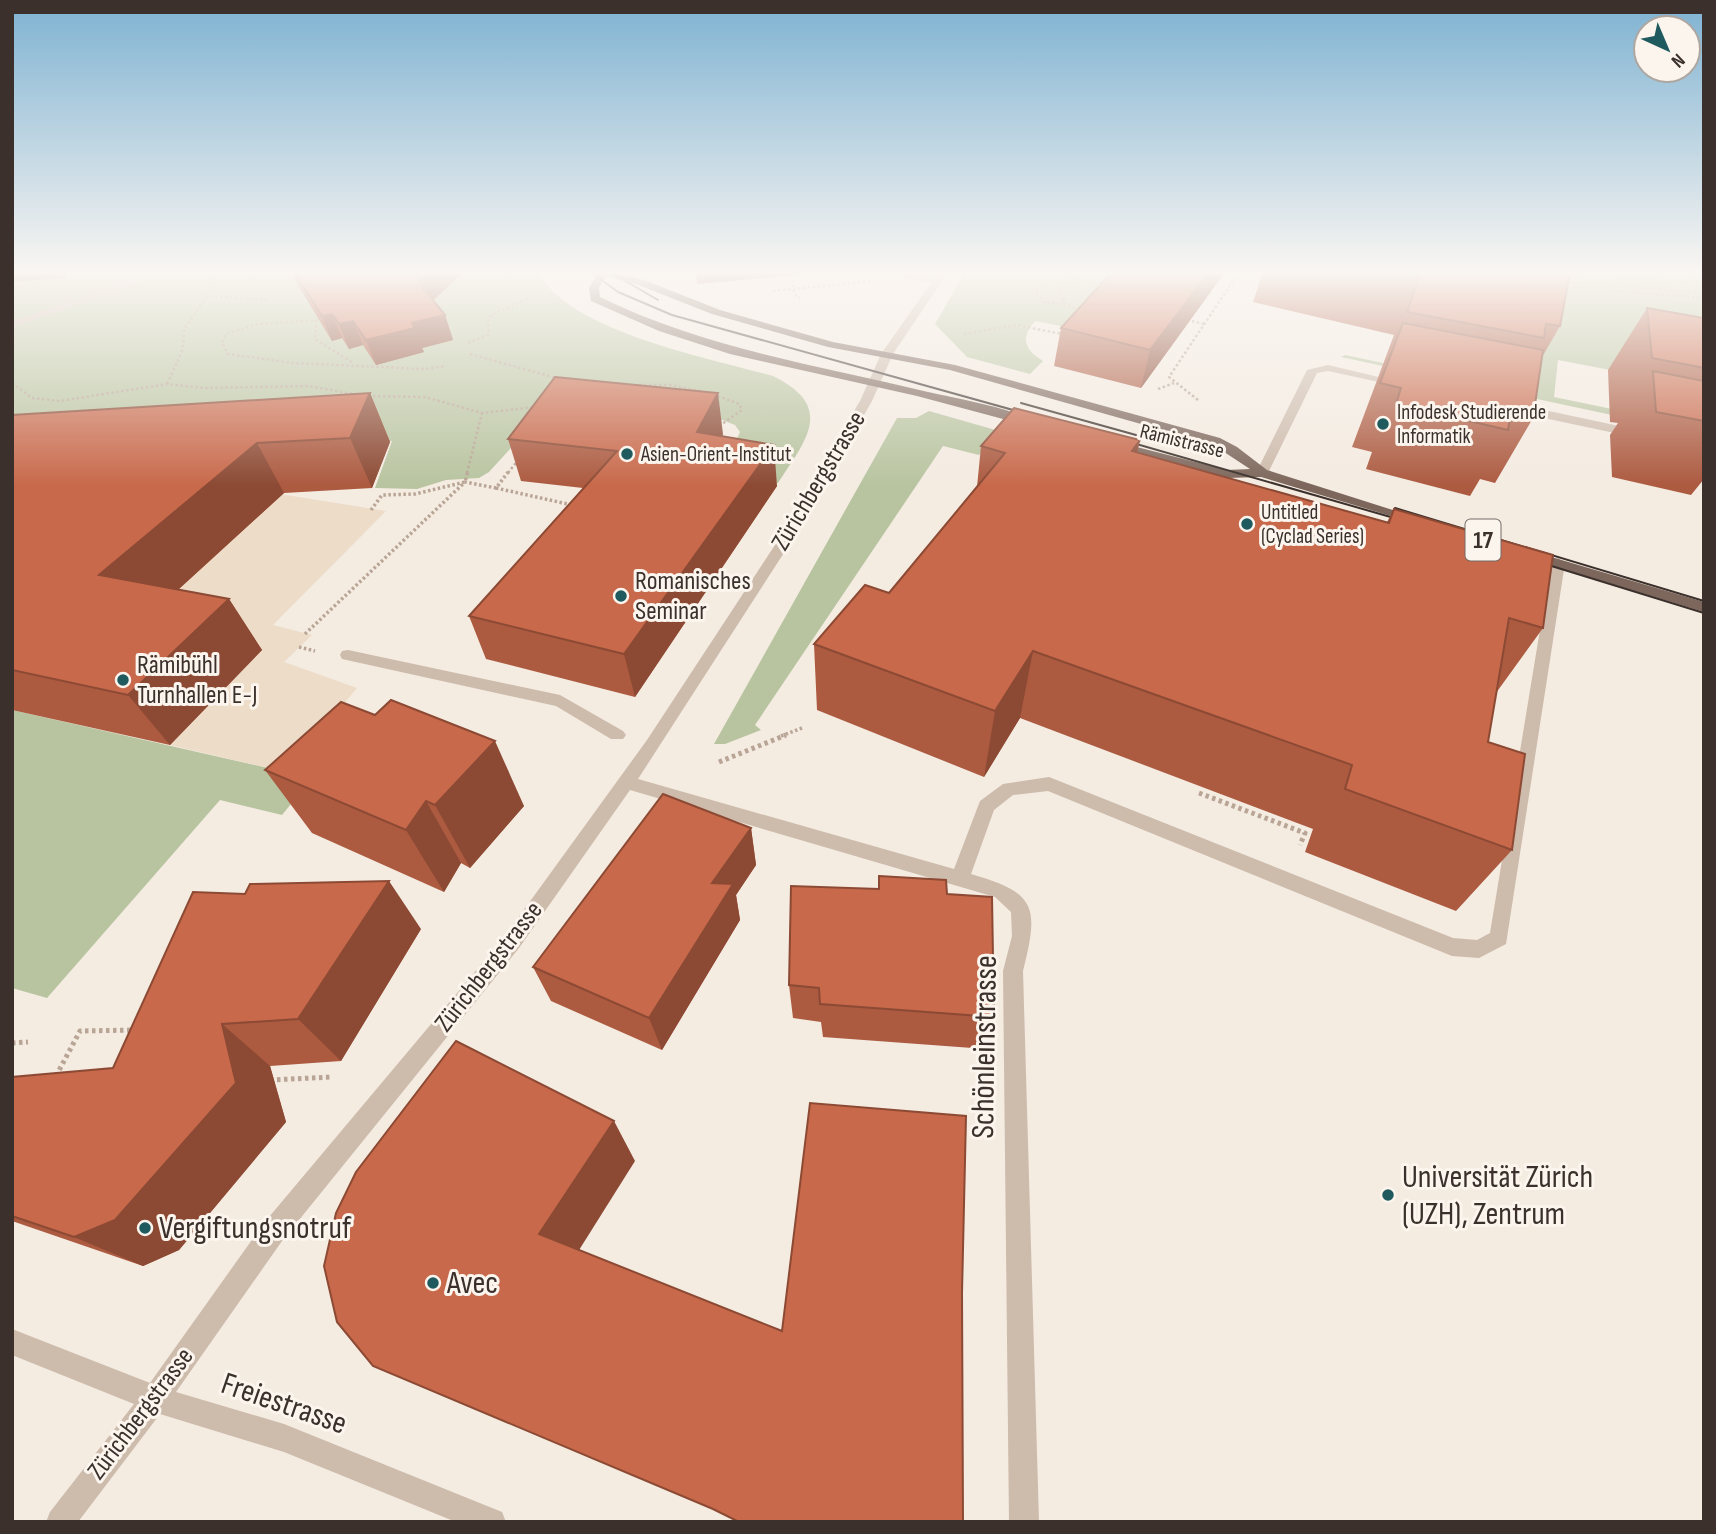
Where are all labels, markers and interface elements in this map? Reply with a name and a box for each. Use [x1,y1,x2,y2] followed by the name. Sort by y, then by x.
[1632,14,1702,84] north arrow
[1666,48,1689,72] text: N
[1397,400,1546,449] place label: Infodesk Studierende Informatik
[765,406,873,556] street label: Zürichbergstrasse
[1375,416,1391,432] marker: Infodesk Studierende Informatik
[1137,418,1227,464] street label: Rämistrasse
[640,442,791,467] place label: Asien-Orient-Institut
[619,446,635,462] marker: Asien-Orient-Institut
[1261,500,1364,549] place label: Untitled (Cyclad Series)
[1239,516,1255,532] marker: Untitled (Cyclad Series)
[1466,520,1500,560] road number: 17
[635,566,751,627] place label: Romanisches Seminar
[613,588,629,604] marker: Romanisches Seminar
[137,650,258,711] place label: Rämibühl Turnhallen E-J
[115,672,131,688] marker: Rämibühl Turnhallen E-J
[429,896,549,1038] street label: Zürichbergstrasse
[964,955,1006,1139] street label: Schönleinstrasse
[1402,1158,1593,1234] place label: Universität Zürich (UZH), Zentrum
[1380,1187,1396,1203] marker: Universität Zürich (UZH), Zentrum
[159,1209,352,1248] place label: Vergiftungsnotruf
[137,1220,153,1236] marker: Vergiftungsnotruf
[446,1264,498,1303] place label: Avec
[425,1275,441,1291] marker: Avec
[81,1342,201,1486] street label: Zürichbergstrasse
[216,1364,352,1444] street label: Freiestrasse

